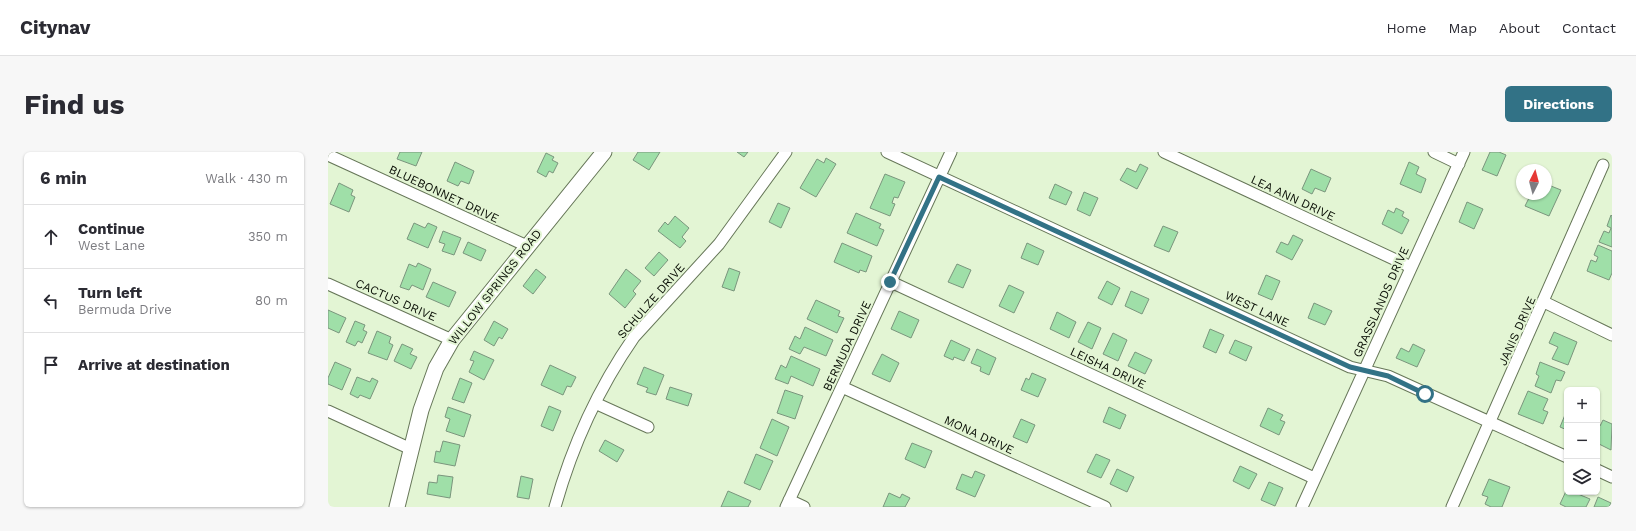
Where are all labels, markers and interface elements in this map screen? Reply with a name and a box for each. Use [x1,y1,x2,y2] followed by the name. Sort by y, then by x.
[20,16,91,39] text: Citynav
[1386,20,1426,36] text: Home
[1448,20,1477,36] text: Map
[1499,20,1540,36] text: About
[1562,20,1616,36] text: Contact
[1505,86,1612,122] button: Directions
[24,88,124,121] text: Find us
[387,162,502,226] street label: BLUEBONNET DRIVE
[1516,164,1552,200] north arrow
[40,168,87,188] text: 6 min
[205,171,288,186] text: Walk · 430 m
[1249,172,1338,224] street label: LEA ANN DRIVE
[78,220,145,238] text: Continue
[40,226,62,248] icon: ahead
[446,227,544,347] street label: WILLOW SPRINGS ROAD
[248,229,288,244] text: 350 m
[78,238,145,253] text: West Lane
[1350,244,1412,360] street label: GRASSLANDS DRIVE
[614,260,688,342] street label: SCHULZE DRIVE
[881,273,899,291] route end
[353,276,439,324] street label: CACTUS DRIVE
[78,284,142,302] text: Turn left
[1223,288,1292,330] street label: WEST LANE
[40,290,62,312] icon: left
[255,293,288,308] text: 80 m
[1496,294,1539,368] street label: JANIS DRIVE
[820,298,874,393] street label: BERMUDA DRIVE
[78,302,172,317] text: Bermuda Drive
[1068,344,1148,392] street label: LEISHA DRIVE
[40,354,62,376] icon: arrive
[78,356,230,374] text: Arrive at destination
[1416,385,1434,403] route start
[1564,387,1600,495] map controls
[1564,387,1600,423] button: +
[942,413,1016,457] street label: MONA DRIVE
[1564,423,1600,459] button: −
[1564,459,1600,495] button: layers

